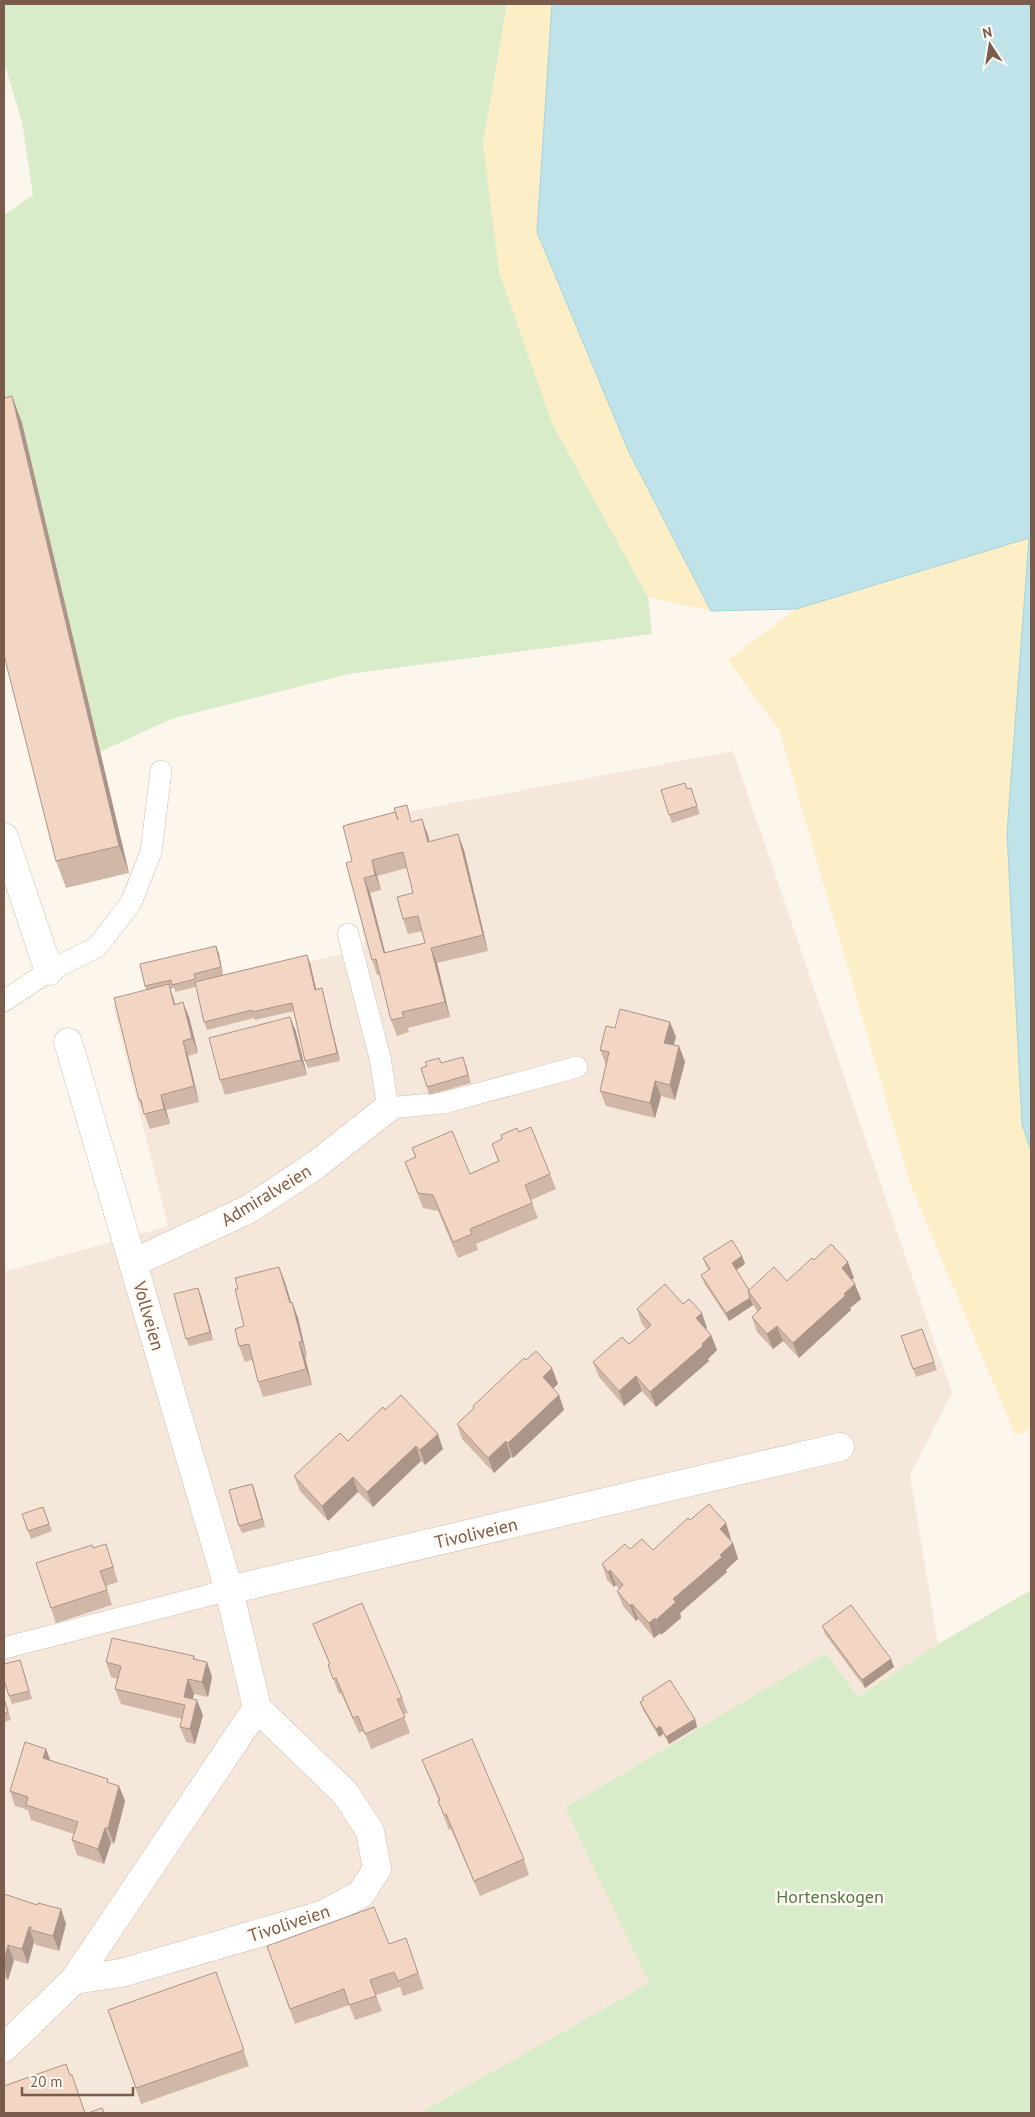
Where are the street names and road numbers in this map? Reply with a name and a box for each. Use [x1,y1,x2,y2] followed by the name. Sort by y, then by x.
[217,1159,315,1231] street label: Admiralveien
[128,1278,170,1353] street label: Vollveien
[432,1512,520,1554] street label: Tivoliveien
[245,1899,333,1947] street label: Tivoliveien

